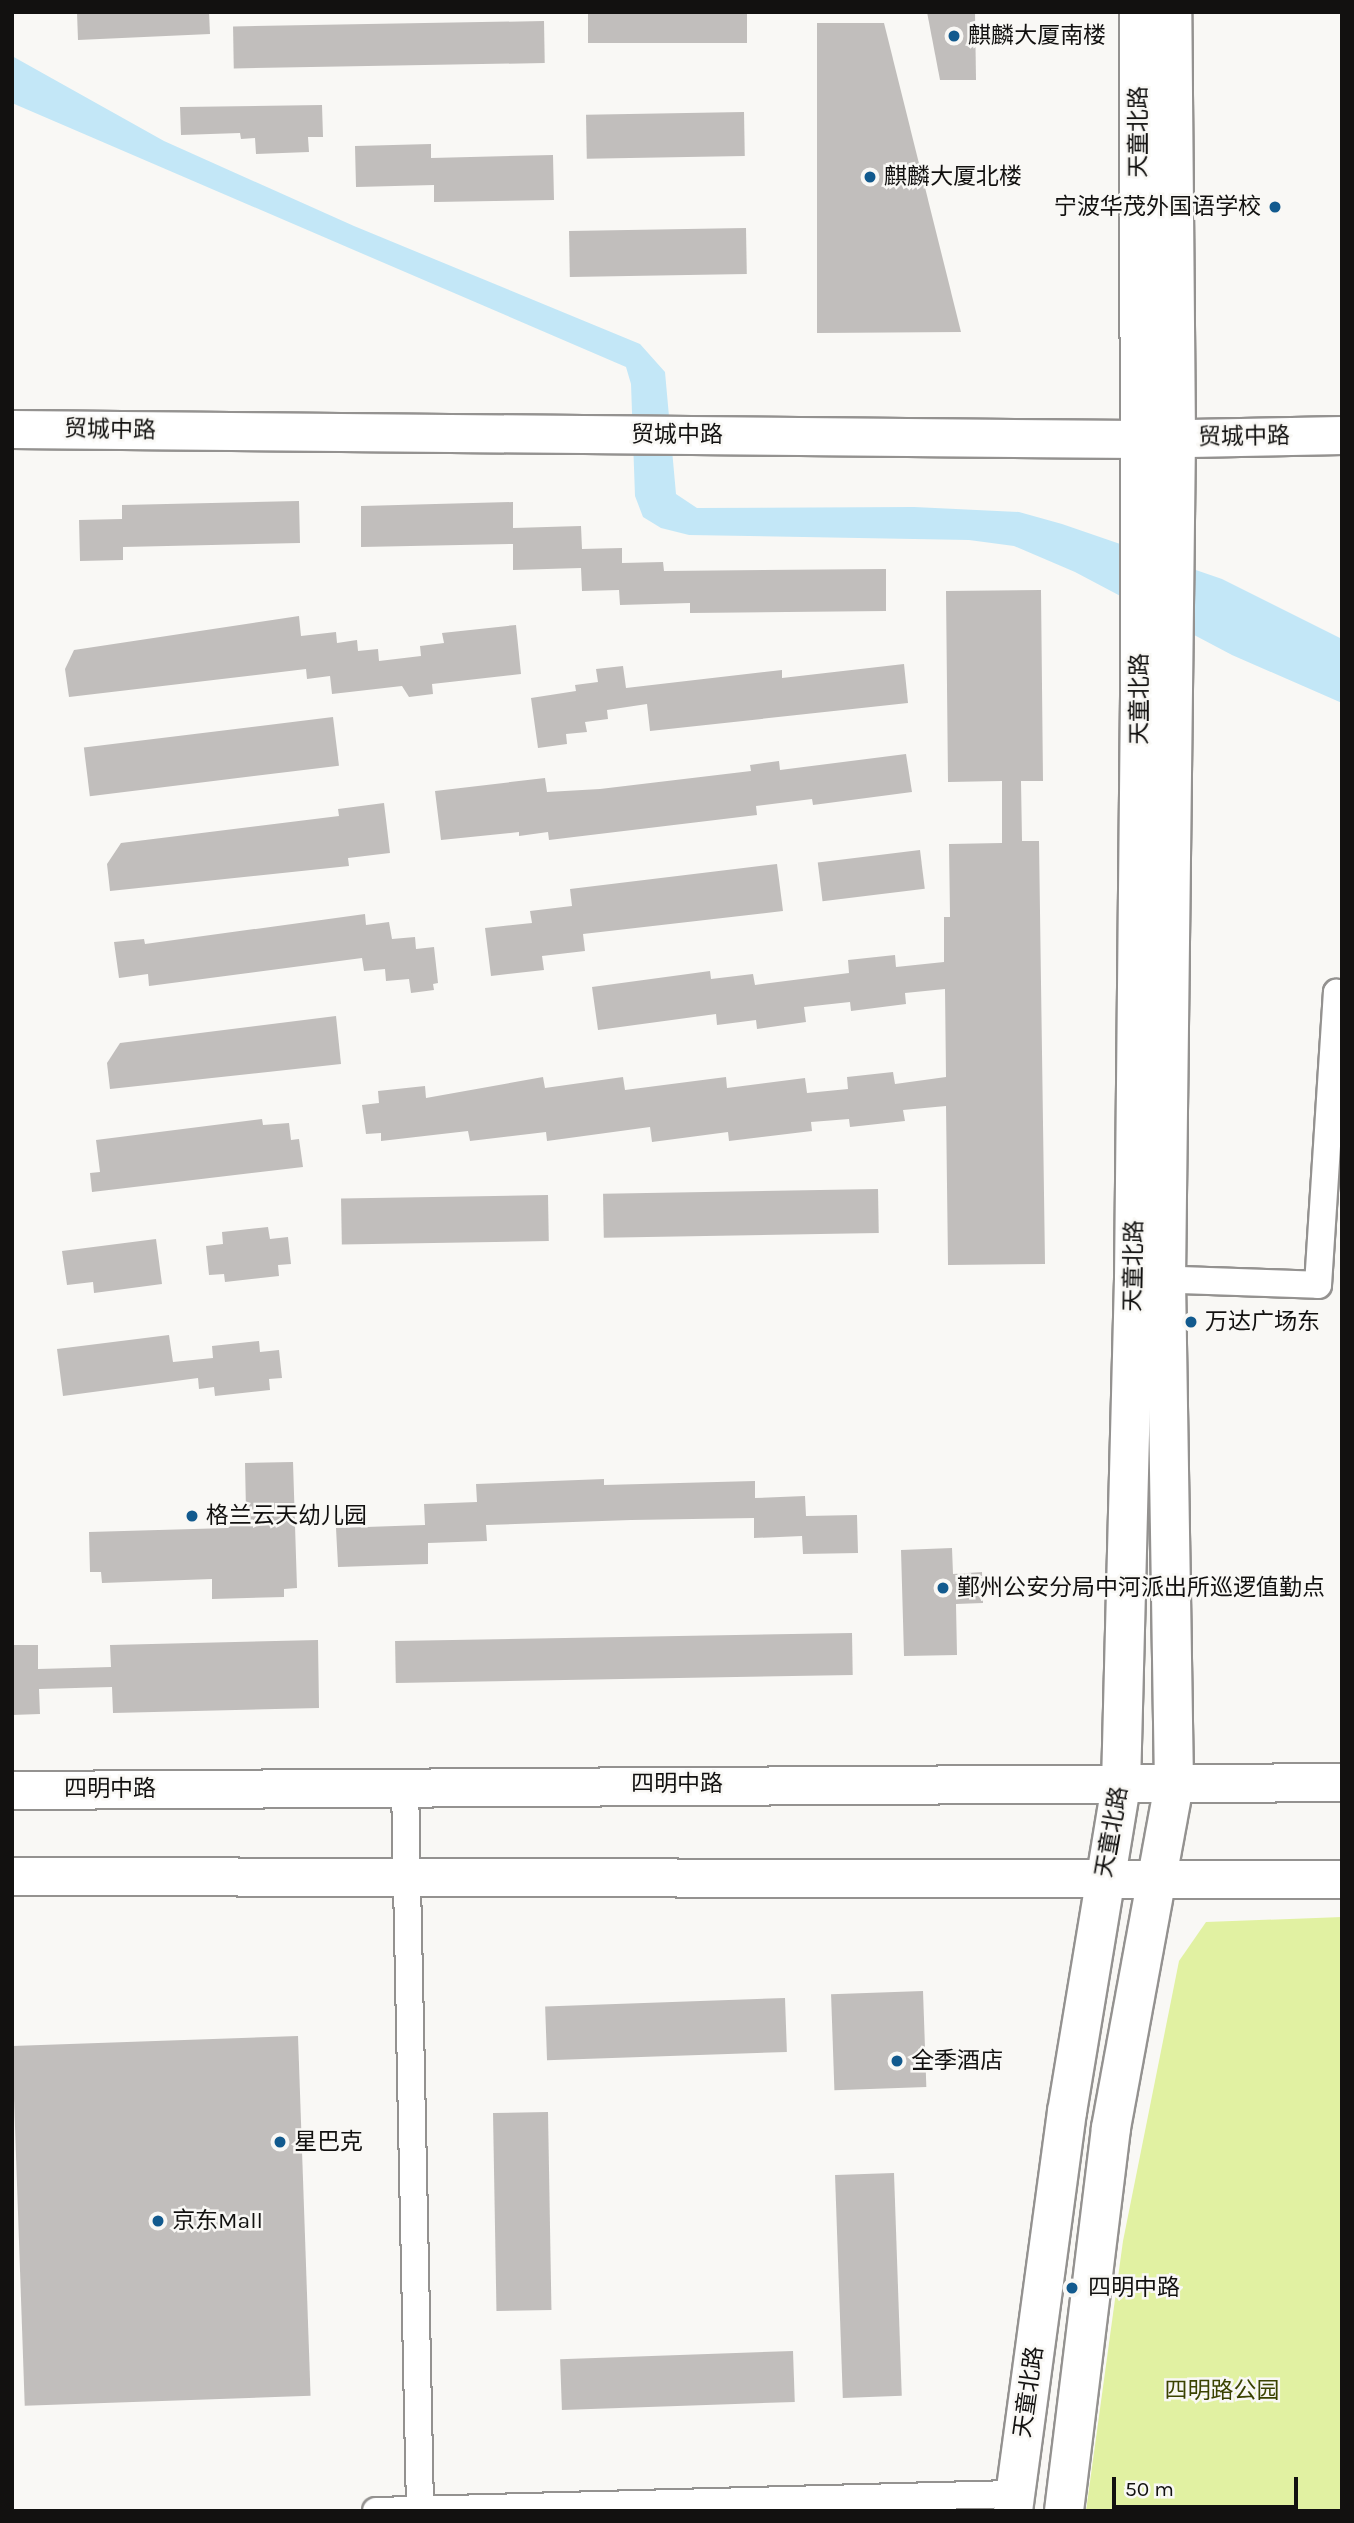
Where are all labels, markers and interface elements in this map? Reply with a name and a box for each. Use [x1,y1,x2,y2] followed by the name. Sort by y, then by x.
[968,22,1106,50] place label: 麒麟大厦南楼
[946,28,962,44] marker: 麒麟大厦南楼
[1125,86,1153,178] street label: 天童北路
[884,163,1022,191] place label: 麒麟大厦北楼
[862,169,878,185] marker: 麒麟大厦北楼
[1054,193,1261,221] place label: 宁波华茂外国语学校
[1267,199,1283,215] marker: 宁波华茂外国语学校
[64,415,156,445] street label: 贸城中路
[631,421,723,449] street label: 贸城中路
[1198,422,1290,452] street label: 贸城中路
[1126,653,1154,745] street label: 天童北路
[1119,1220,1149,1312] street label: 天童北路
[1205,1308,1320,1336] place label: 万达广场东
[1183,1314,1199,1330] marker: 万达广场东
[206,1502,367,1530] place label: 格兰云天幼儿园
[184,1508,200,1524] marker: 格兰云天幼儿园
[957,1574,1325,1602] place label: 鄞州公安分局中河派出所巡逻值勤点
[935,1580,951,1596] marker: 鄞州公安分局中河派出所巡逻值勤点
[631,1770,723,1798] street label: 四明中路
[64,1775,156,1803] street label: 四明中路
[1090,1784,1134,1880] street label: 天童北路
[911,2047,1003,2075] place label: 全季酒店
[889,2053,905,2069] marker: 全季酒店
[294,2128,363,2156] place label: 星巴克
[272,2134,288,2150] marker: 星巴克
[172,2207,263,2235] place label: 京东Mall
[150,2213,166,2229] marker: 京东Mall
[1088,2274,1180,2302] place label: 四明中路
[1062,2278,1082,2298] marker: 四明中路
[1009,2345,1049,2439] street label: 天童北路
[1165,2377,1279,2405] park label: 四明路公园
[1116,2464,1302,2508] scale bar
[1125,2477,1174,2501] text: 50 m

